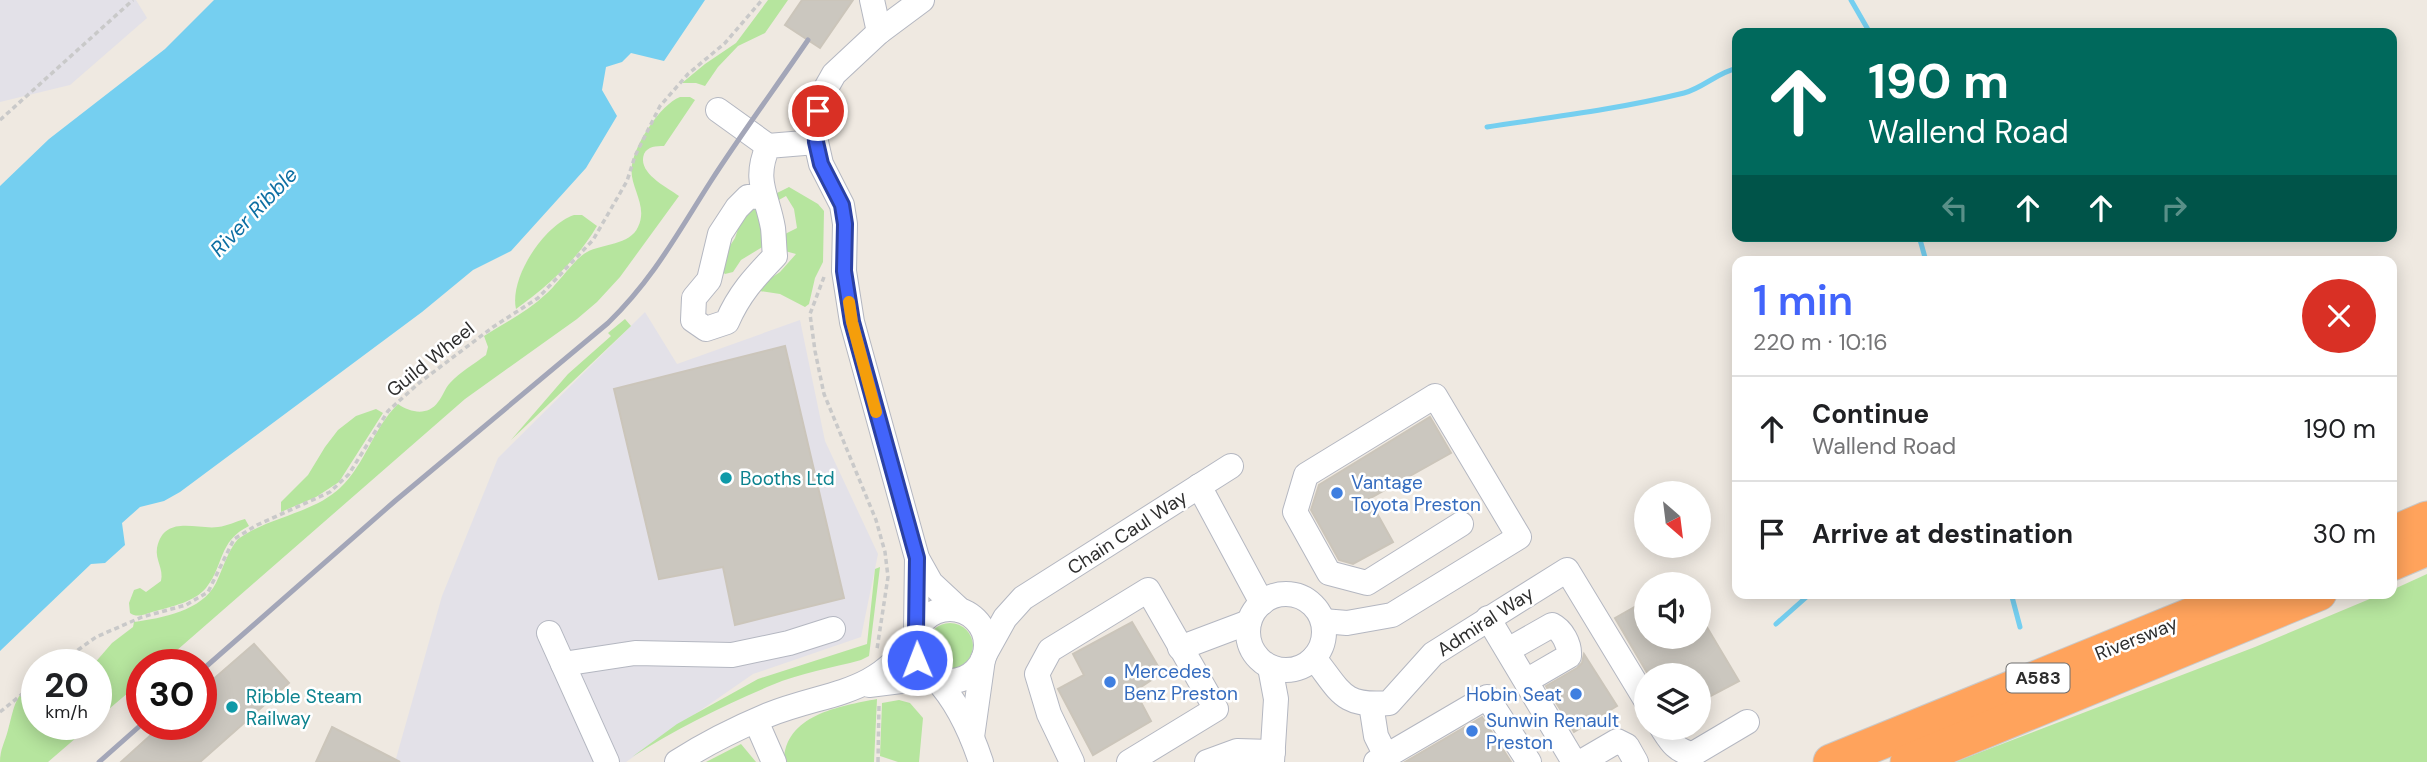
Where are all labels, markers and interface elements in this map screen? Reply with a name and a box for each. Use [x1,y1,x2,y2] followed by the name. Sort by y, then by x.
[1868,49,2009,113] text: 190 m
[1753,56,1844,147] icon: ahead
[788,81,848,141] pin
[799,92,837,130] icon: arrive
[1868,111,2069,153] text: Wallend Road
[204,161,304,263] water label: River Ribble
[1936,189,1974,227] icon: left
[2009,189,2047,227] icon: ahead
[2082,189,2120,227] icon: ahead
[2155,189,2193,227] icon: right
[1753,273,1853,328] text: 1 min
[2302,279,2376,353] button: close
[381,316,479,403] street label: Guild Wheel
[1753,327,1888,357] text: 220 m · 10:16
[1812,397,1929,431] text: Continue
[1753,410,1791,448] icon: ahead
[2304,412,2376,446] text: 190 m
[1812,431,1956,461] text: Wallend Road
[740,466,835,491] place label: Booths Ltd
[718,470,734,486] marker: Booths Ltd
[1351,470,1481,517] place label: Vantage Toyota Preston
[1634,481,1712,558] north arrow
[1634,481,1711,740] map controls
[1063,484,1192,580] street label: Chain Caul Way
[1329,485,1345,501] marker: Vantage Toyota Preston
[1753,515,1791,553] icon: arrive
[1812,517,2073,551] text: Arrive at destination
[2313,517,2376,551] text: 30 m
[1634,572,1711,649] button: sound
[1432,581,1539,662] street label: Admiral Way
[2091,610,2182,666] street label: Riversway
[880,623,954,697] position arrow
[126,649,217,740] speed limit sign: 30
[1124,659,1238,706] place label: Mercedes Benz Preston
[44,662,89,708] text: 20
[1634,663,1711,740] button: layers
[2007,664,2070,692] road number: A583
[1102,674,1118,690] marker: Mercedes Benz Preston
[1466,682,1562,707] place label: Hobin Seat
[246,684,362,731] place label: Ribble Steam Railway
[1568,686,1584,702] marker: Hobin Seat
[224,699,240,715] marker: Ribble Steam Railway
[45,700,88,724] text: km/h
[1486,708,1619,755] place label: Sunwin Renault Preston
[1464,723,1480,739] marker: Sunwin Renault Preston

